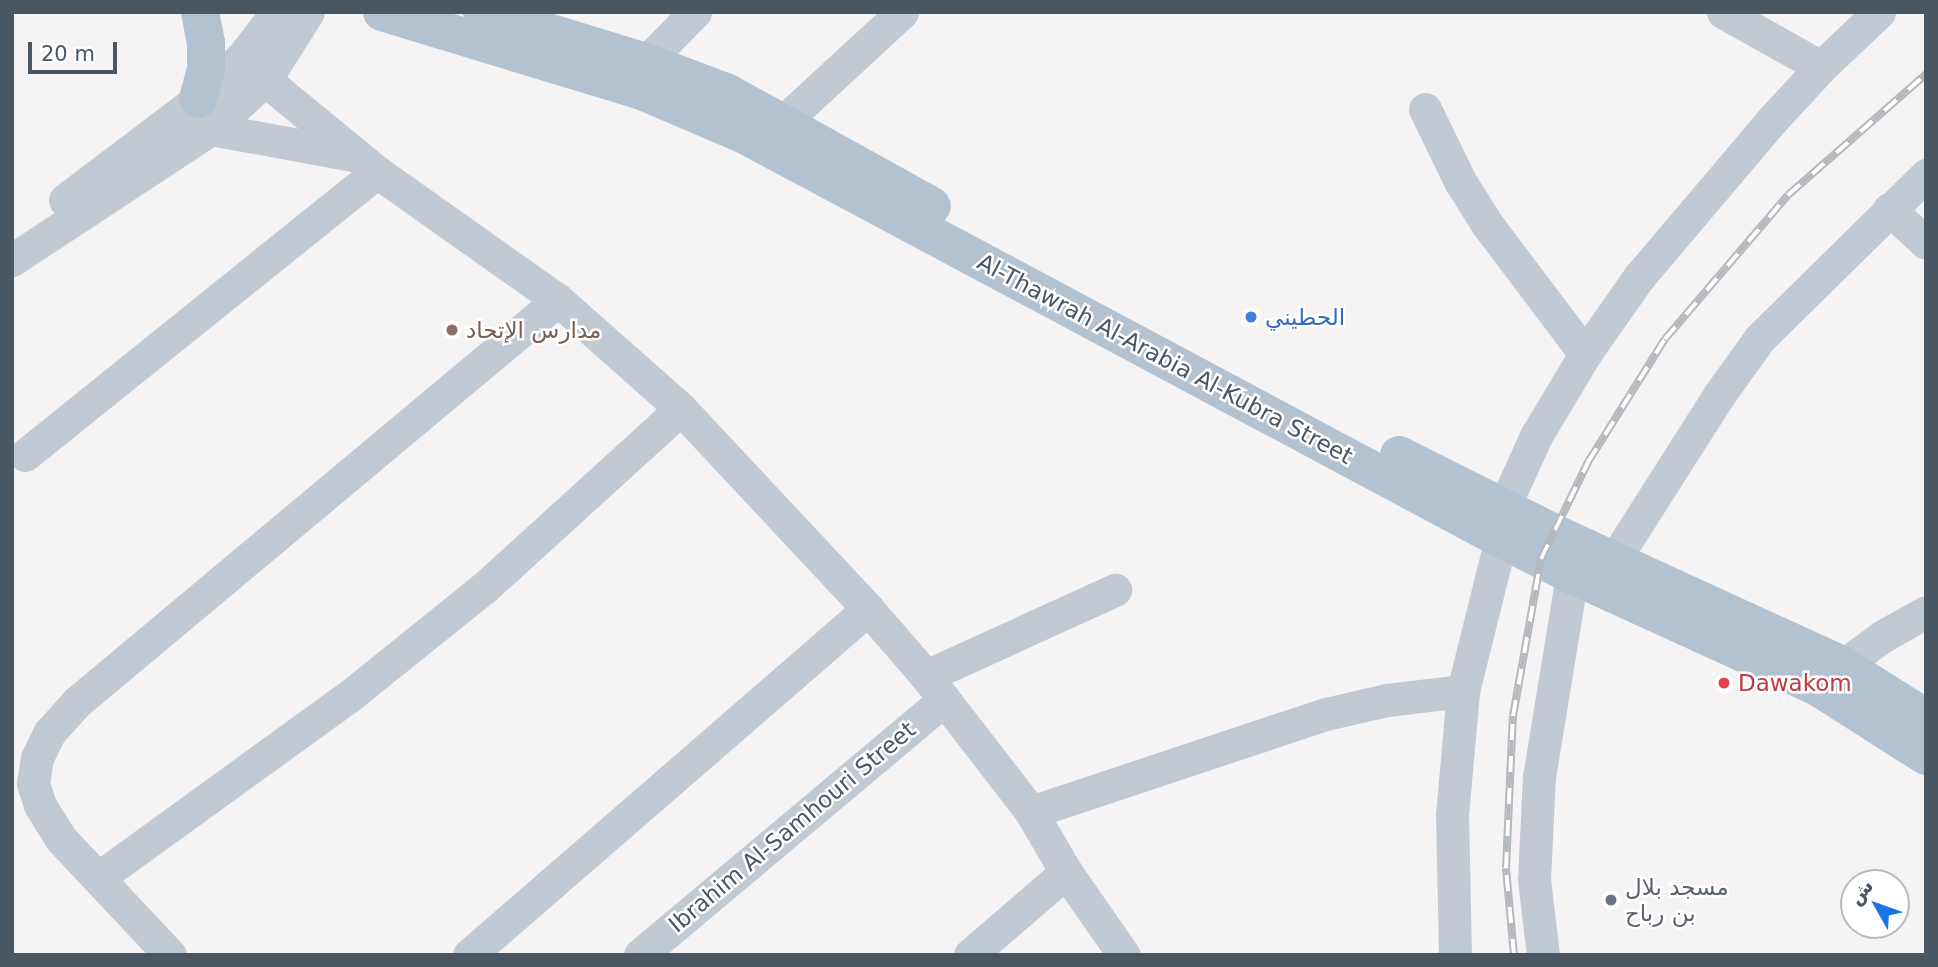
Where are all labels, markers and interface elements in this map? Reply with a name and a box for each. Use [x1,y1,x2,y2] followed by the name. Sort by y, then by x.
[32,28,121,72] scale bar
[41,42,95,66] text: 20 m
[973,248,1357,470] street label: Al-Thawrah Al-Arabia Al-Kubra Street
[1265,303,1345,331] place label: الحطيني
[1243,309,1259,325] marker: الحطيني
[466,316,601,344] place label: مدارس الإتحاد
[444,322,460,338] marker: مدارس الإتحاد
[1738,669,1852,697] place label: Dawakom
[1716,675,1732,691] marker: Dawakom
[663,716,921,938] street label: Ibrahim Al-Samhouri Street
[1840,869,1910,939] north arrow
[1625,873,1729,927] place label: مسجد بلال بن رباح
[1844,875,1877,909] text: ش
[1603,892,1619,908] marker: مسجد بلال بن رباح

